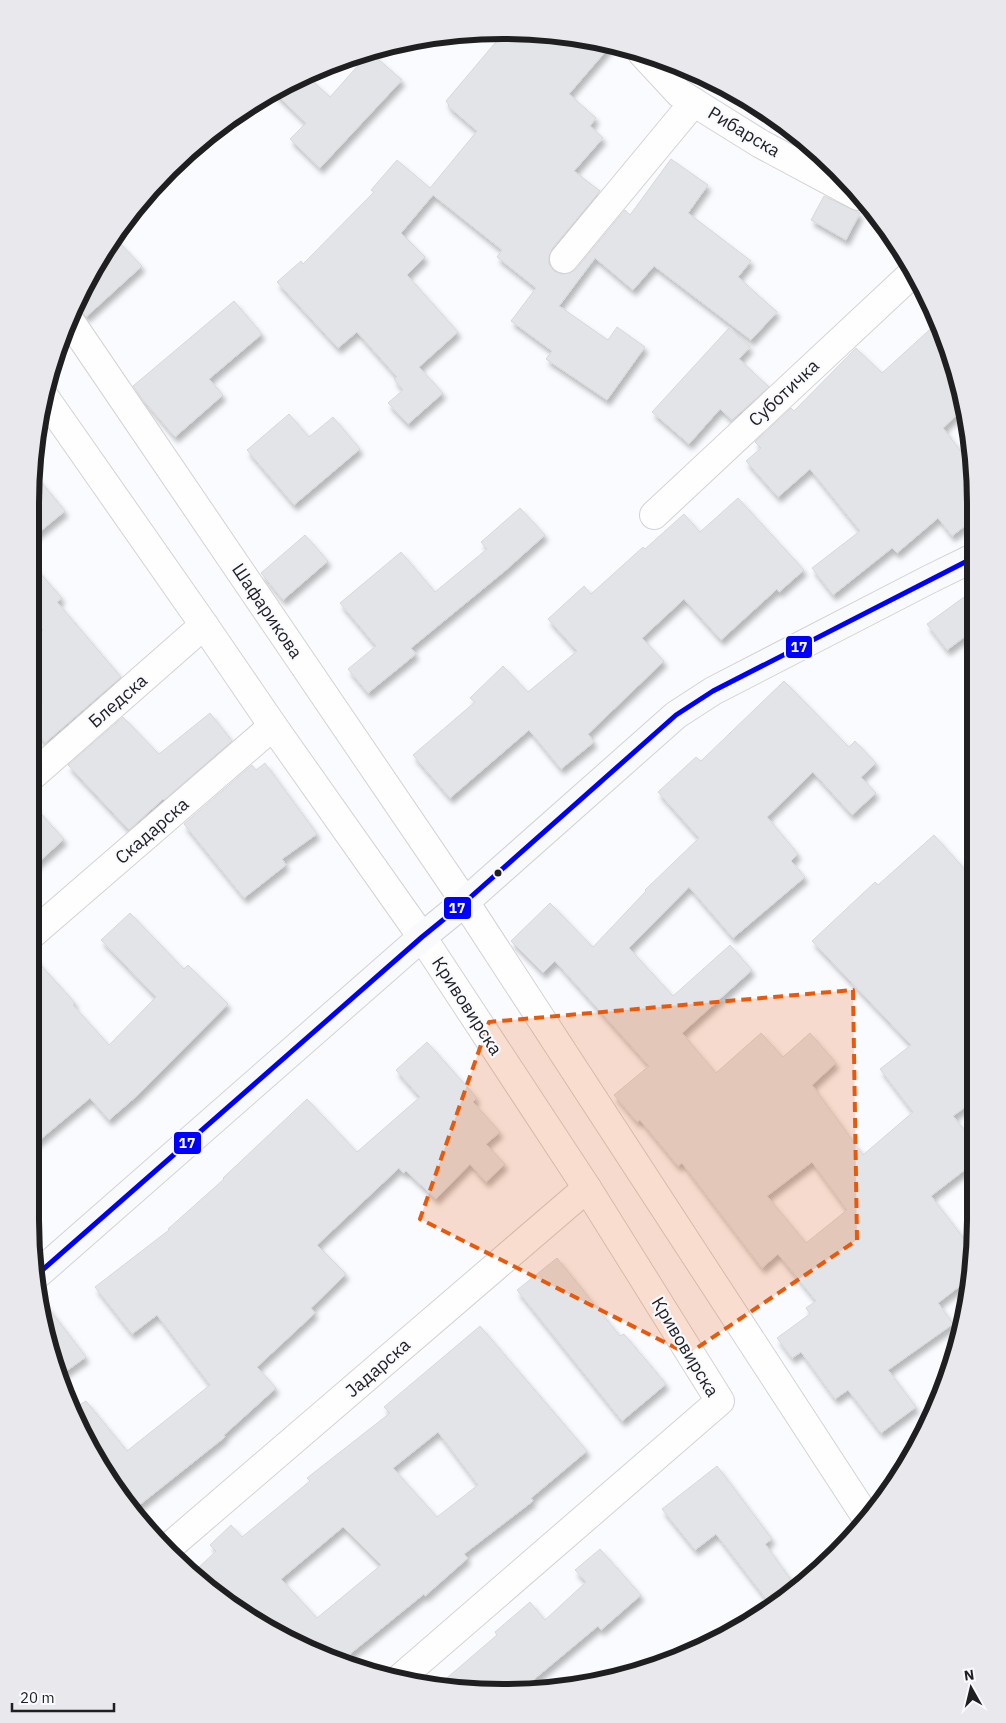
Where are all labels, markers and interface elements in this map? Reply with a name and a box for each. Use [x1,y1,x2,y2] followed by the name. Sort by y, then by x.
[704,101,785,162] street label: Рибарска
[744,354,824,431] street label: Суботичка
[227,559,308,663] street label: Шафарикова
[785,635,813,659] line badge: 17
[791,638,807,656] text: 17
[83,669,152,732] street label: Бледска
[110,792,194,869] street label: Скадарска
[493,868,503,878] unlabelled marker
[443,896,472,920] line badge: 17
[449,899,465,917] text: 17
[427,952,508,1059] street label: Кривовирска
[173,1131,202,1155] line badge: 17
[179,1134,195,1152] text: 17
[647,1293,724,1401] street label: Кривовирска
[341,1333,415,1402] street label: Јадарска
[946,1663,996,1713] north arrow
[963,1666,975,1685] text: N
[12,1680,115,1712] scale bar
[20,1688,55,1707] text: 20 m

